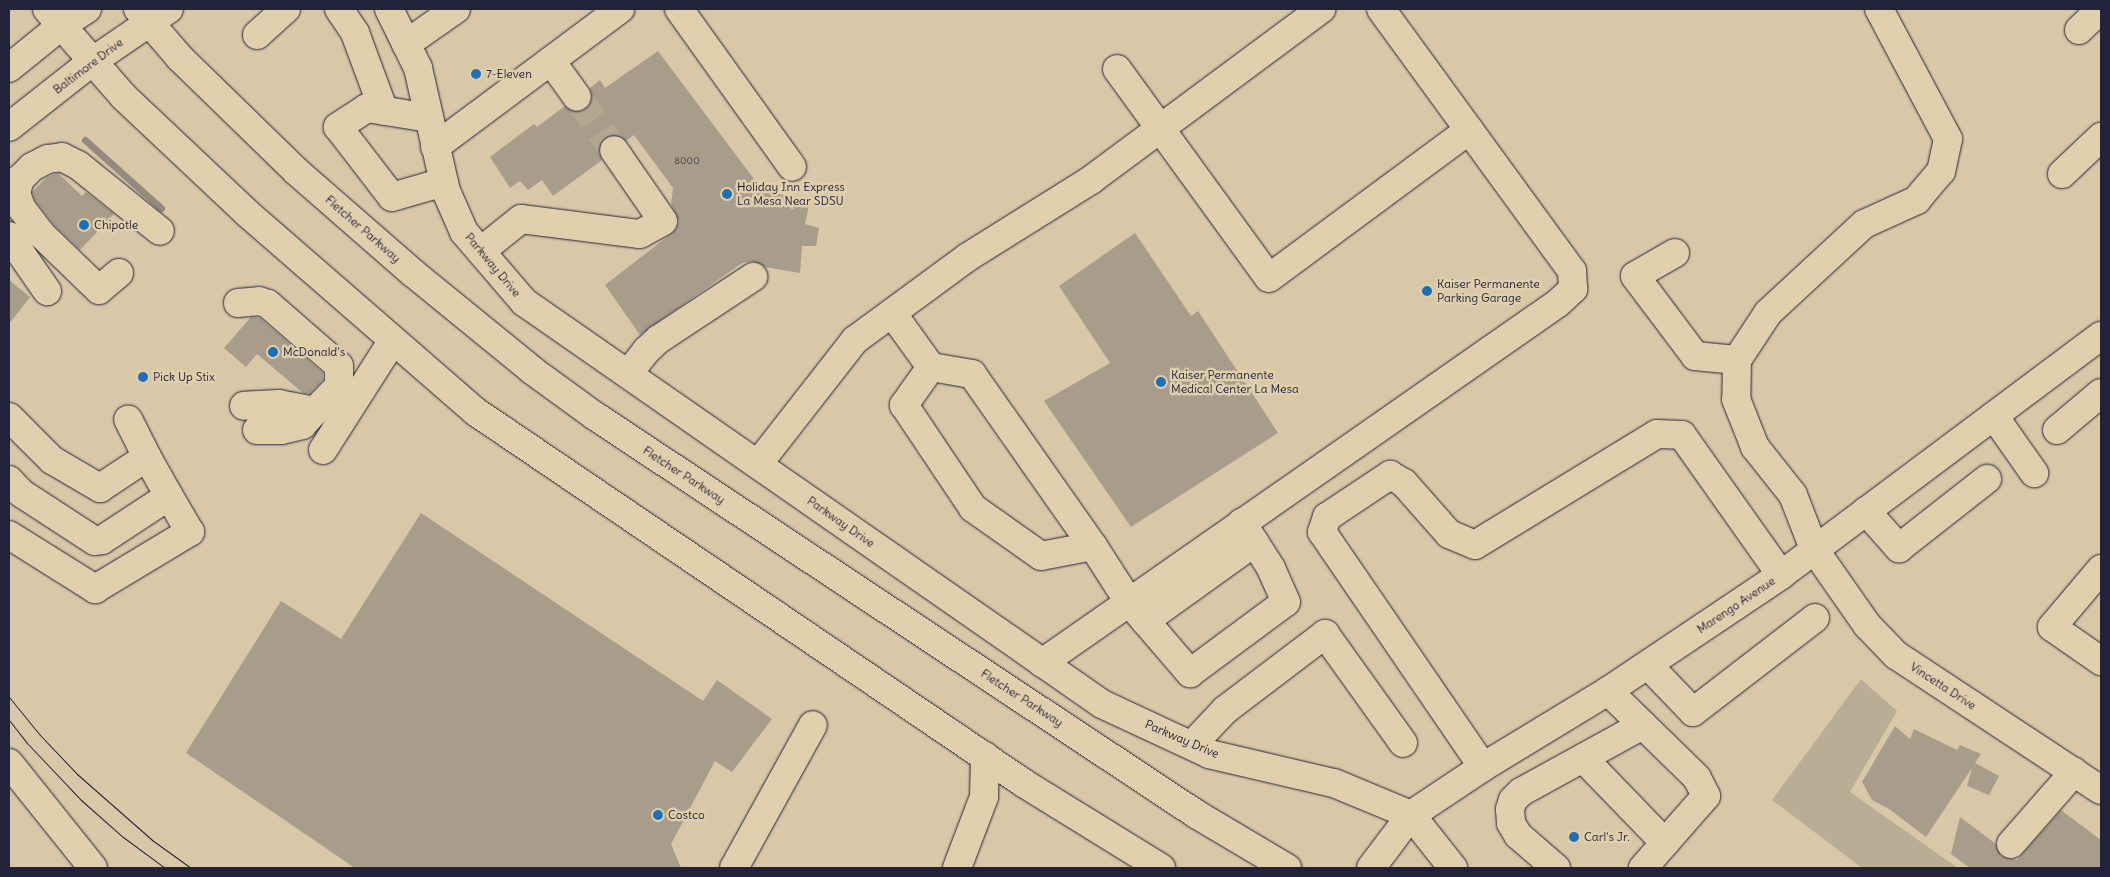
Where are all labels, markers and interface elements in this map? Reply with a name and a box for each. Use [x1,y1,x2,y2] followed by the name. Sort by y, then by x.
[50,35,126,97] street label: Baltimore Drive
[486,67,532,81] place label: 7-Eleven
[470,68,482,80] marker: 7-Eleven
[674,155,700,167] house number: 8000
[737,180,845,208] place label: Holiday Inn Express La Mesa Near SDSU
[721,188,733,200] marker: Holiday Inn Express La Mesa Near SDSU
[322,192,404,266] street label: Fletcher Parkway
[94,218,138,232] place label: Chipotle
[78,219,90,231] marker: Chipotle
[462,230,524,300] street label: Parkway Drive
[1437,277,1540,305] place label: Kaiser Permanente Parking Garage
[1421,285,1433,297] marker: Kaiser Permanente Parking Garage
[283,345,345,359] place label: McDonald's
[267,346,279,358] marker: McDonald's
[1171,368,1299,396] place label: Kaiser Permanente Medical Center La Mesa
[153,370,215,384] place label: Pick Up Stix
[137,371,149,383] marker: Pick Up Stix
[1155,376,1167,388] marker: Kaiser Permanente Medical Center La Mesa
[640,443,728,507] street label: Fletcher Parkway
[804,493,878,551] street label: Parkway Drive
[1694,574,1778,636] street label: Marengo Avenue
[1907,659,1979,713] street label: Vincetta Drive
[978,666,1066,730] street label: Fletcher Parkway
[1143,717,1221,761] street label: Parkway Drive
[668,808,705,822] place label: Costco
[652,809,664,821] marker: Costco
[1584,830,1630,844] place label: Carl's Jr.
[1568,831,1580,843] marker: Carl's Jr.

